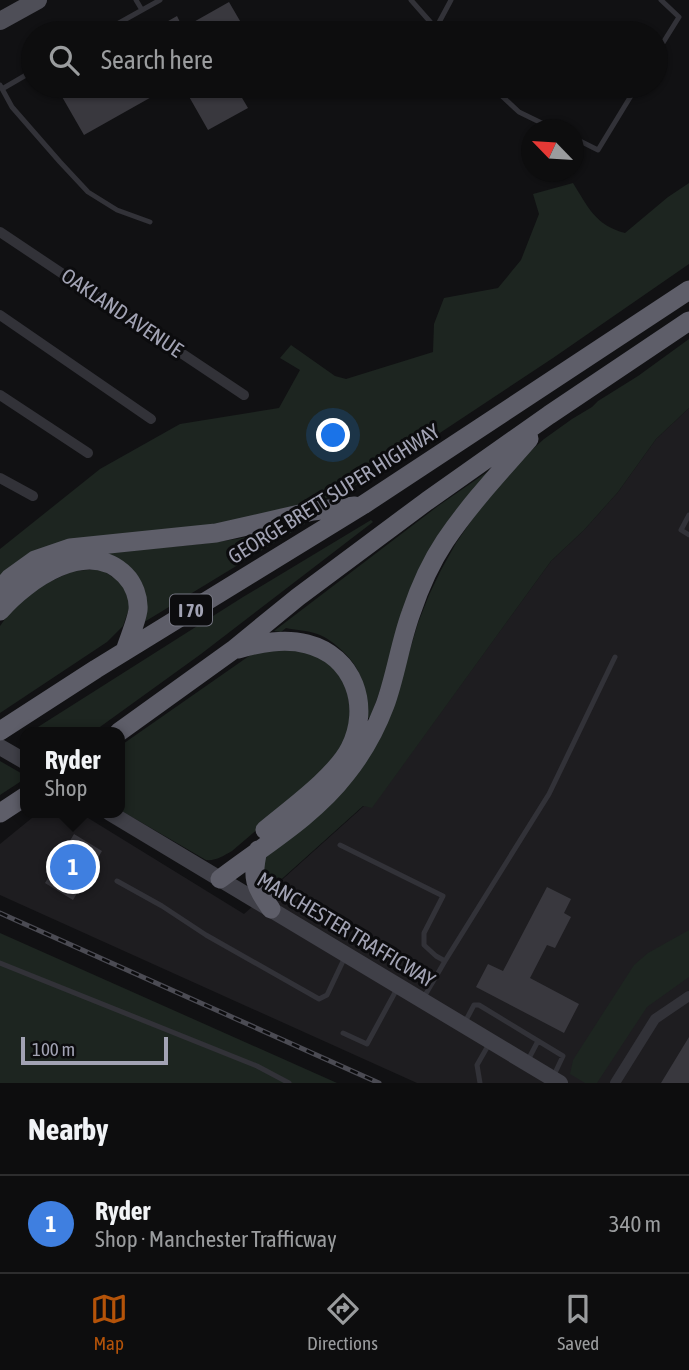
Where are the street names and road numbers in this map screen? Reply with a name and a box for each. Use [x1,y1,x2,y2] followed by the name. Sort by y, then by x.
[57,263,188,362] street label: OAKLAND AVENUE
[223,418,444,568] street label: GEORGE BRETT SUPER HIGHWAY
[170,594,212,625] road number: I 70
[253,867,440,992] street label: MANCHESTER TRAFFICWAY

